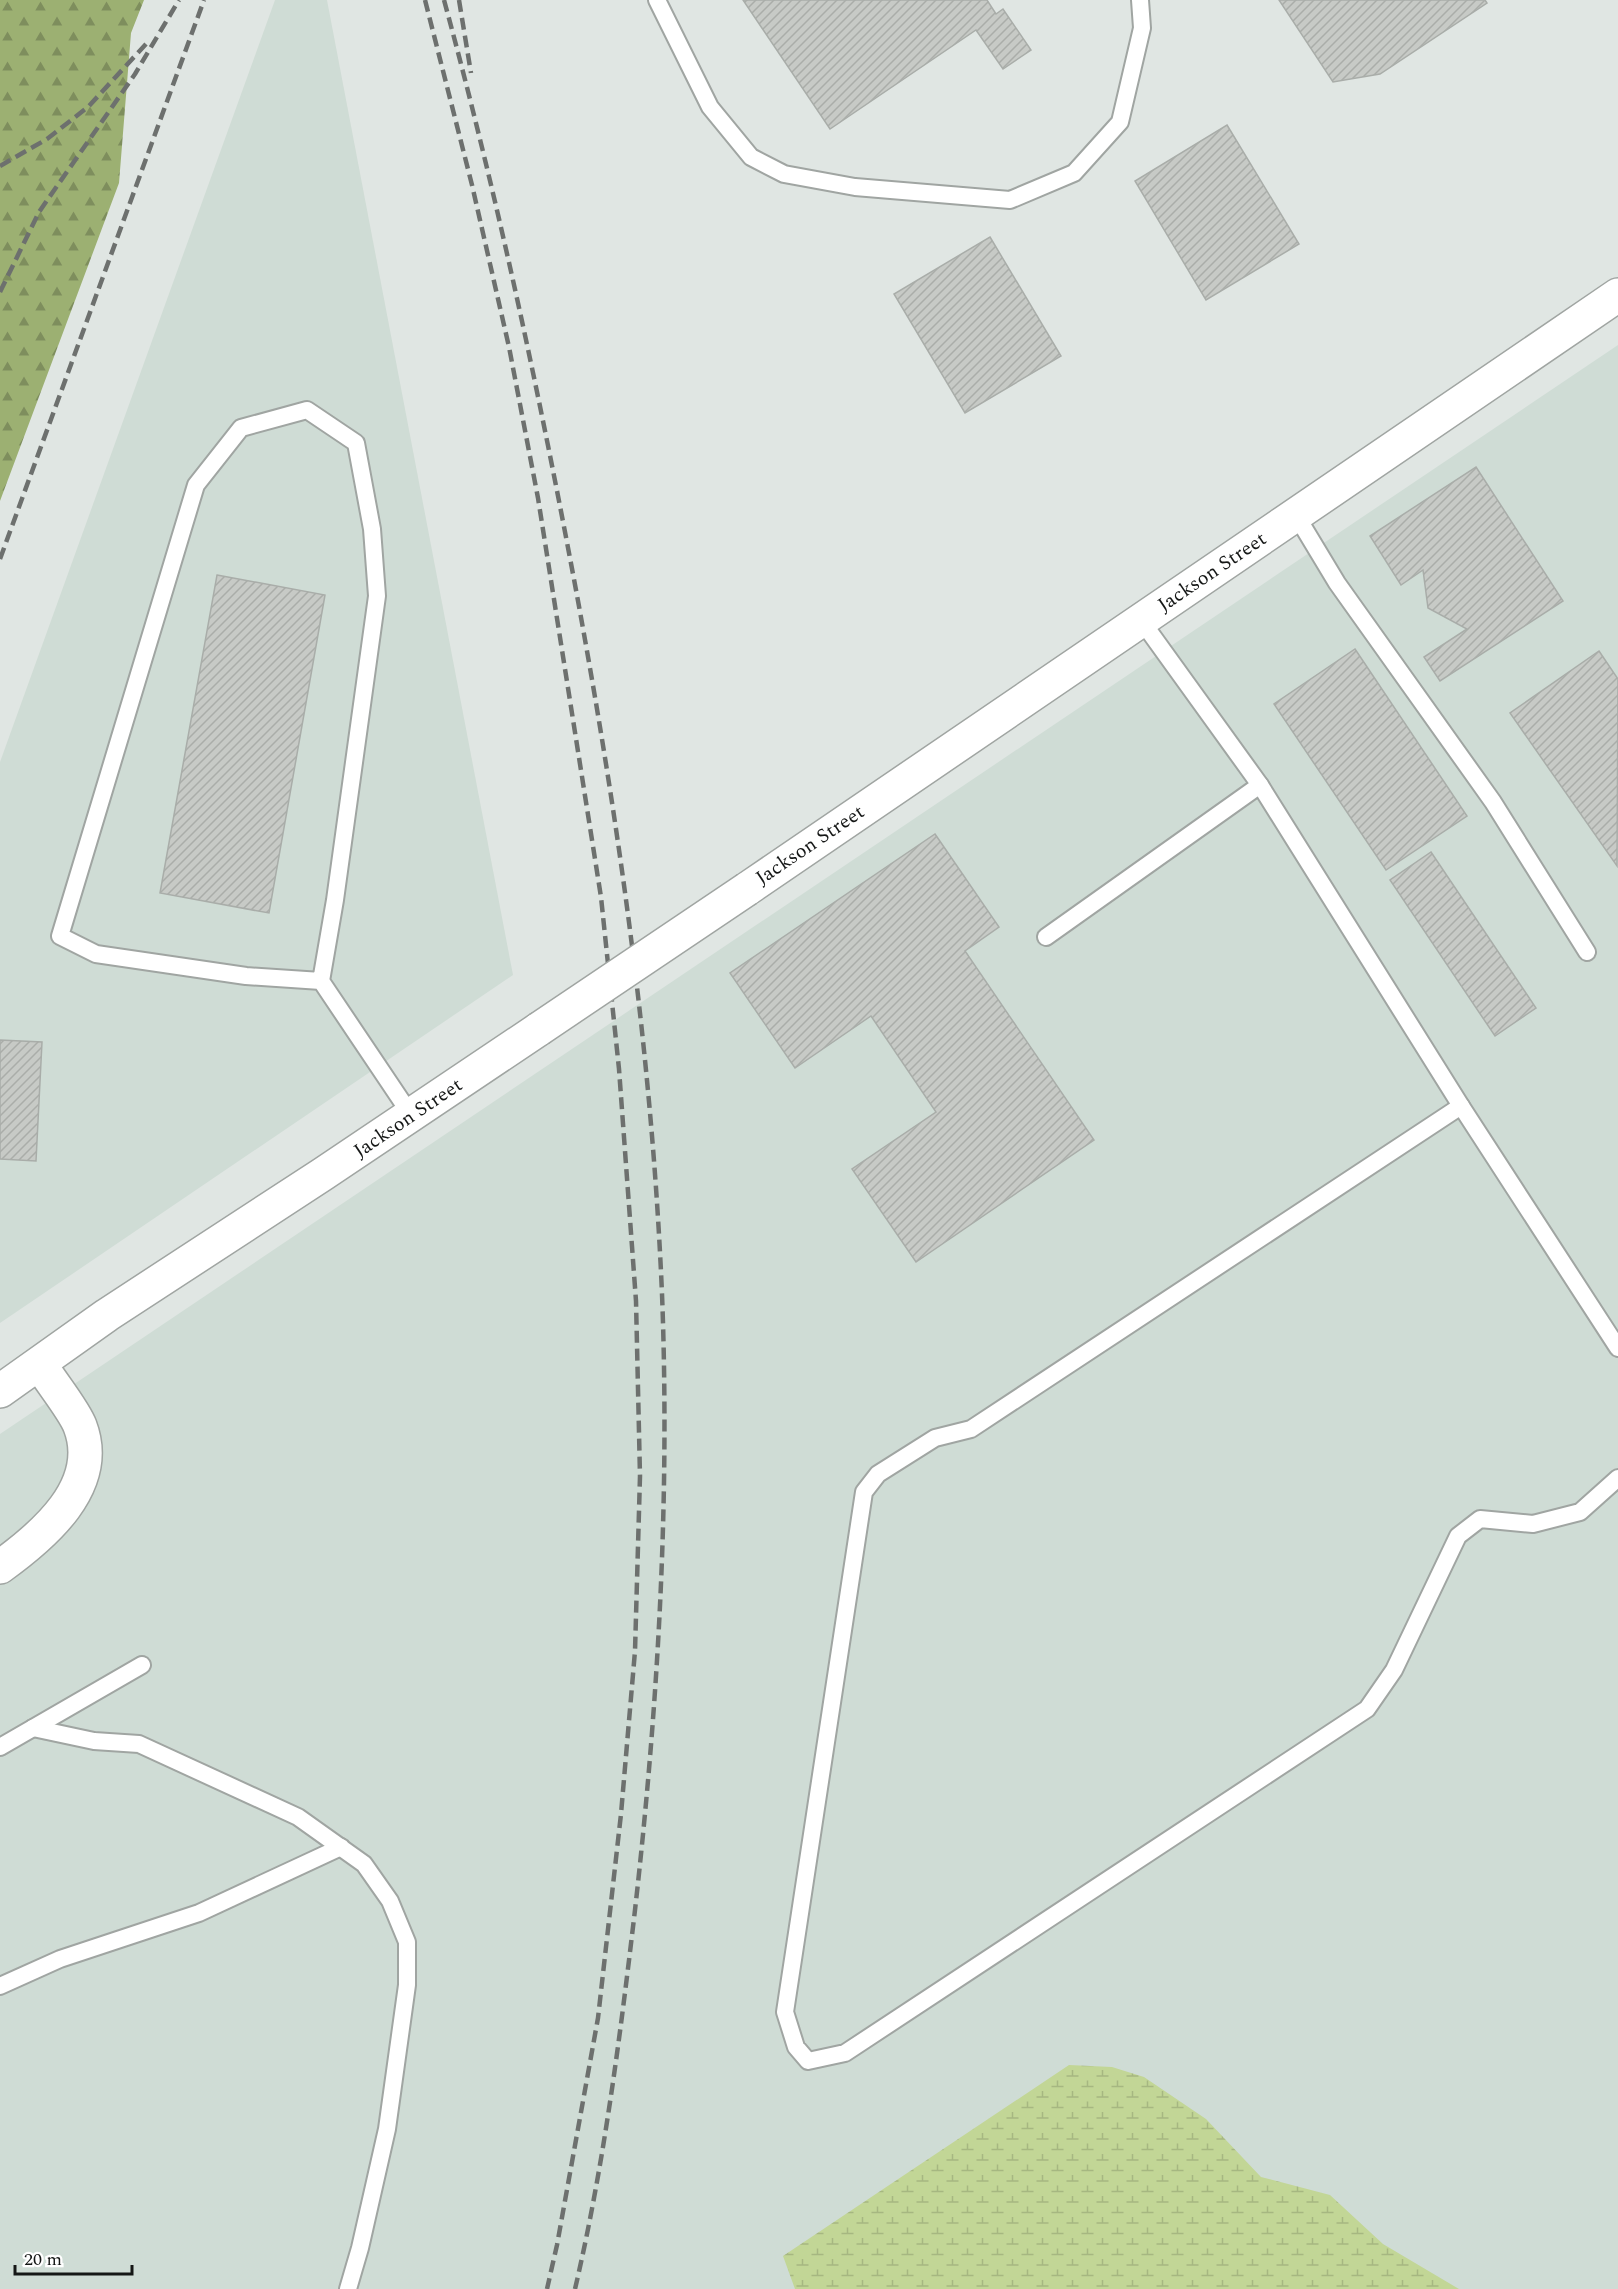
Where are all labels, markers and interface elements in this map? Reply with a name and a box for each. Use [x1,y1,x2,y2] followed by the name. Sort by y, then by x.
[1151,524,1273,620] street label: Jackson Street
[749,797,871,893] street label: Jackson Street
[347,1070,469,1166] street label: Jackson Street
[15,2238,132,2276] scale bar
[24,2246,62,2273] text: 20 m

